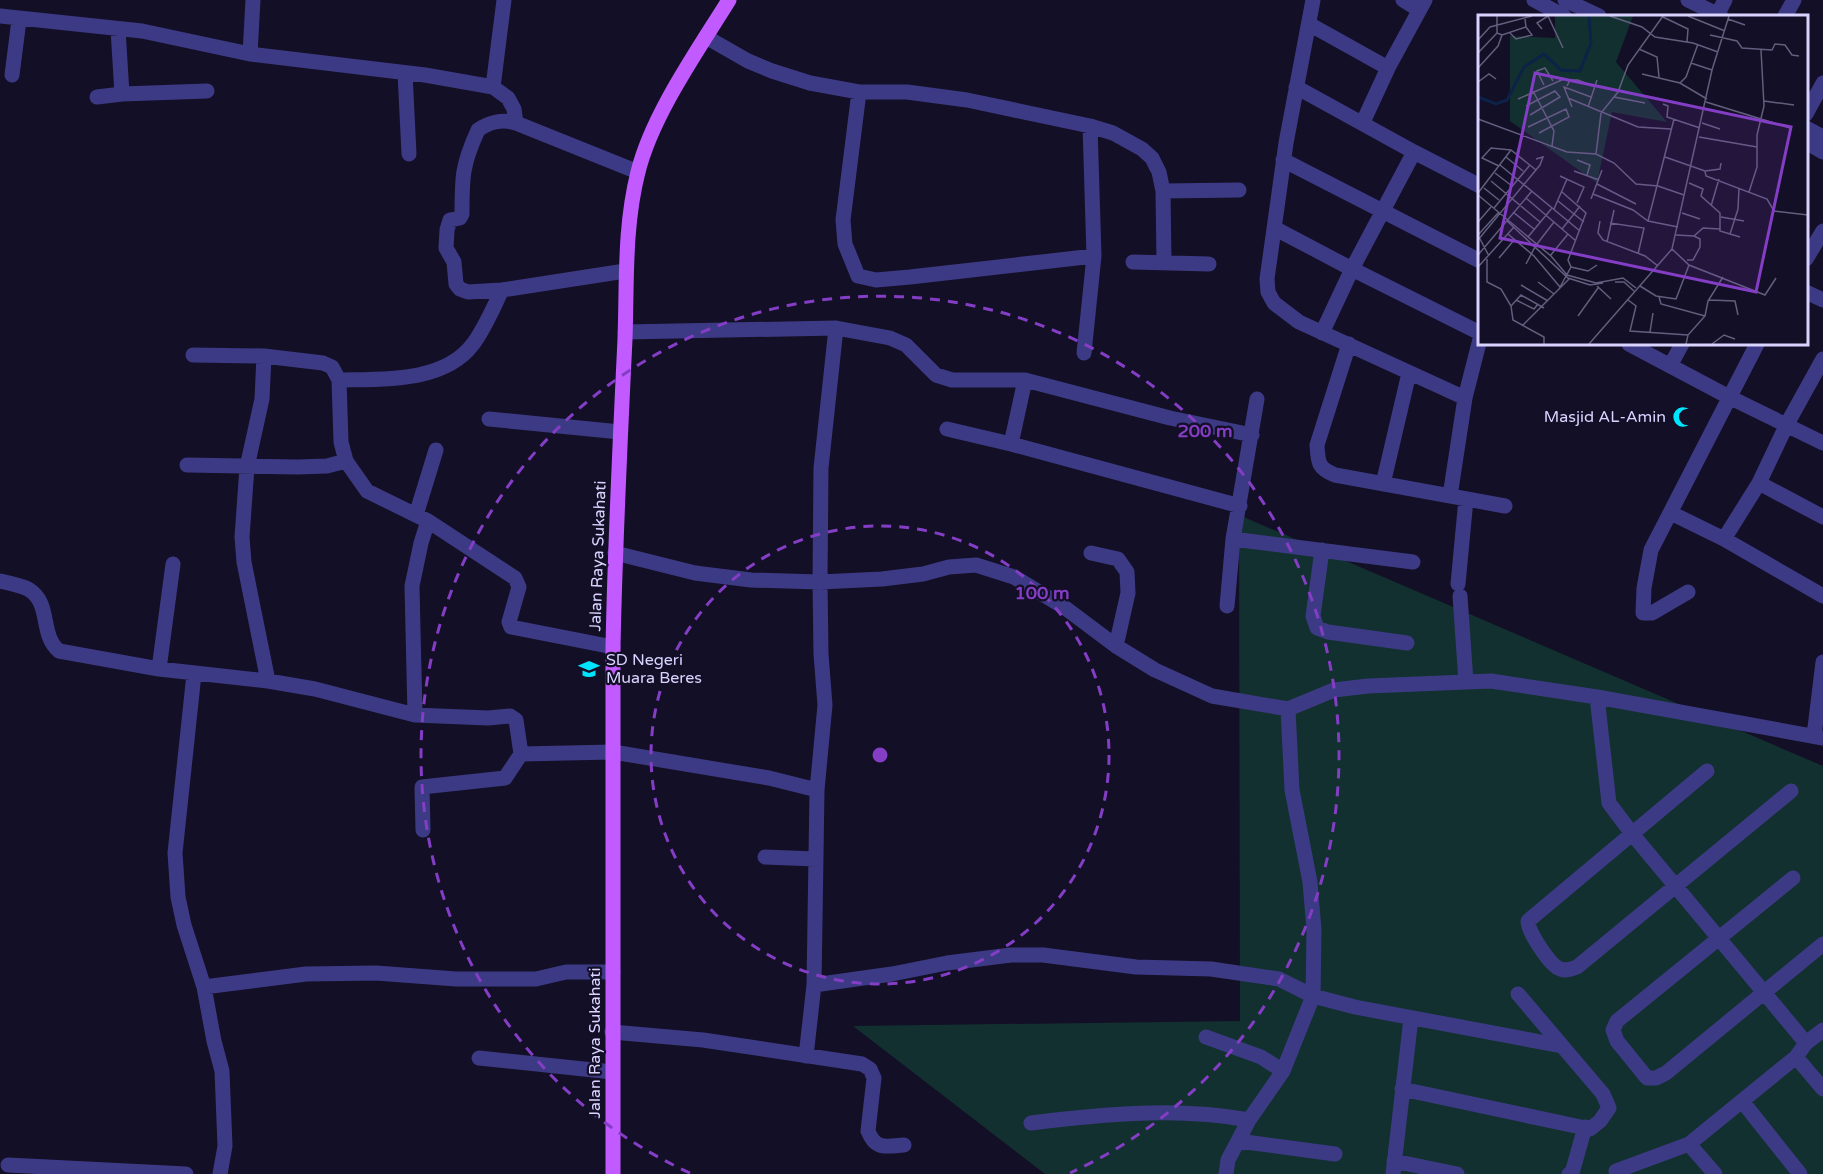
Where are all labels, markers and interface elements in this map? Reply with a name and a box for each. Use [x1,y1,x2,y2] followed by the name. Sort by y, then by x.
[1478,15,1808,345] inset map
[1671,405,1695,429] mosque icon: Masjid AL-Amin
[1544,407,1666,427] place label: Masjid AL-Amin
[1177,420,1233,442] text: 200 m
[585,480,611,632] street label: Jalan Raya Sukahati
[1014,582,1070,604] text: 100 m
[606,650,702,688] place label: SD Negeri Muara Beres
[577,657,601,681] school or university icon: SD Negeri Muara Beres
[870,745,890,765] centre of rings
[585,968,605,1118] street label: Jalan Raya Sukahati

